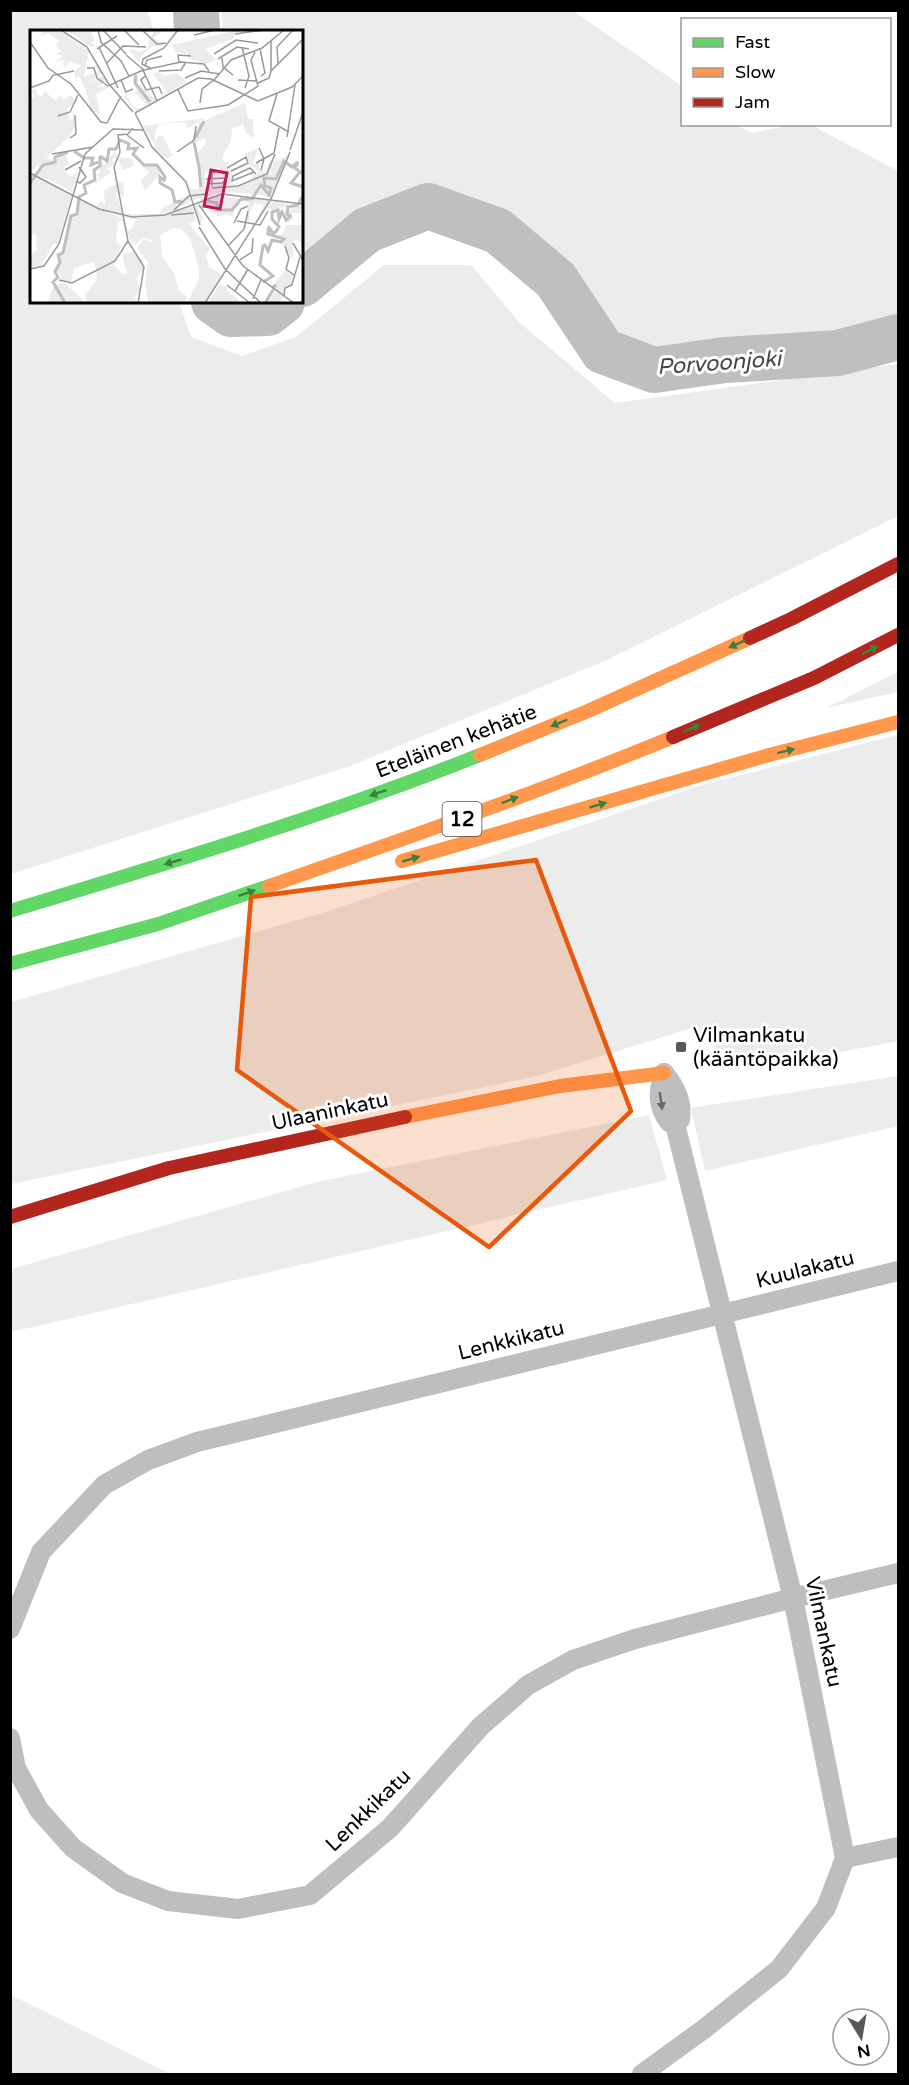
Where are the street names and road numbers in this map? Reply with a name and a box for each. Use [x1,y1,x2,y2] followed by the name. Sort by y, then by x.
[372,699,540,784] street label: Eteläinen kehätie
[442,802,482,836] road number: 12
[269,1087,391,1136] street label: Ulaaninkatu
[753,1245,857,1294] street label: Kuulakatu
[455,1315,567,1366] street label: Lenkkikatu
[800,1575,847,1690] street label: Vilmankatu
[321,1764,416,1857] street label: Lenkkikatu

